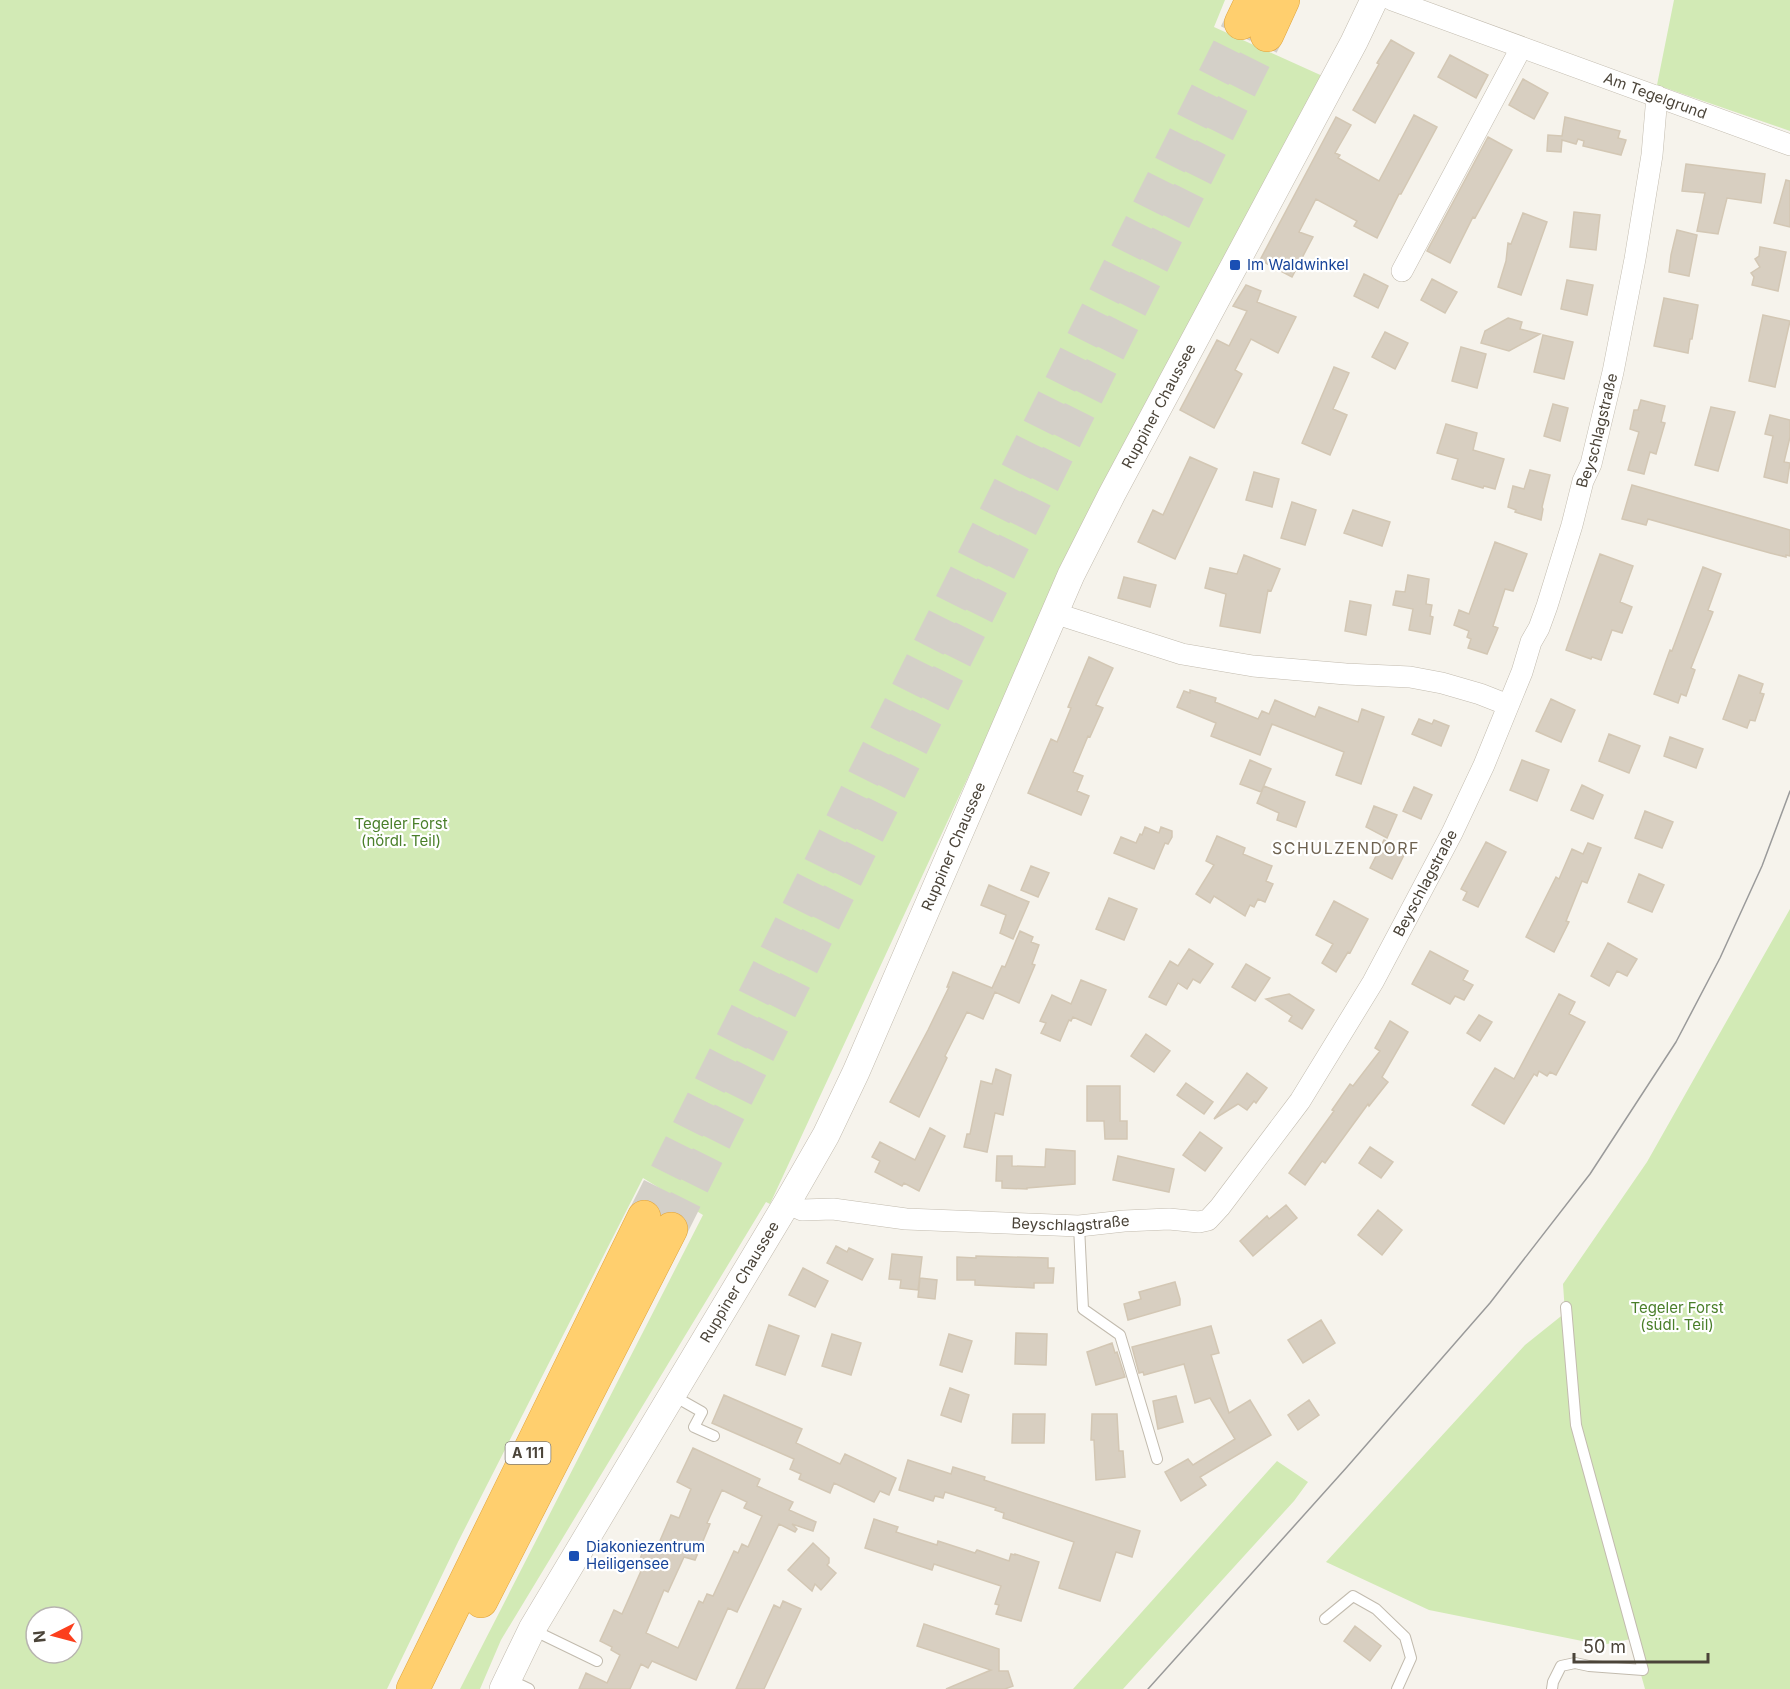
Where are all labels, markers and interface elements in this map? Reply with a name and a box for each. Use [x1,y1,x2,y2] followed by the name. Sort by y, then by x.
[1601,68,1709,123] street label: Am Tegelgrund
[1247,255,1349,274] place label: Im Waldwinkel
[1228,258,1242,272] marker: Im Waldwinkel
[1117,341,1200,472] street label: Ruppiner Chaussee
[1572,371,1621,490] street label: Beyschlagstraße
[917,779,989,914] street label: Ruppiner Chaussee
[354,814,448,850] park label: Tegeler Forst (nördl. Teil)
[1389,826,1461,940] street label: Beyschlagstraße
[1272,838,1420,858] district label: SCHULZENDORF
[1011,1211,1130,1235] street label: Beyschlagstraße
[696,1217,783,1346] street label: Ruppiner Chaussee
[1630,1298,1724,1334] park label: Tegeler Forst (südl. Teil)
[506,1442,550,1464] road number: A 111
[586,1537,705,1573] place label: Diakoniezentrum Heiligensee
[567,1549,581,1563] marker: Diakoniezentrum Heiligensee
[24,1605,84,1665] north arrow
[1574,1626,1708,1664] scale bar
[28,1629,50,1644] text: N
[1583,1636,1626,1657] text: 50 m

